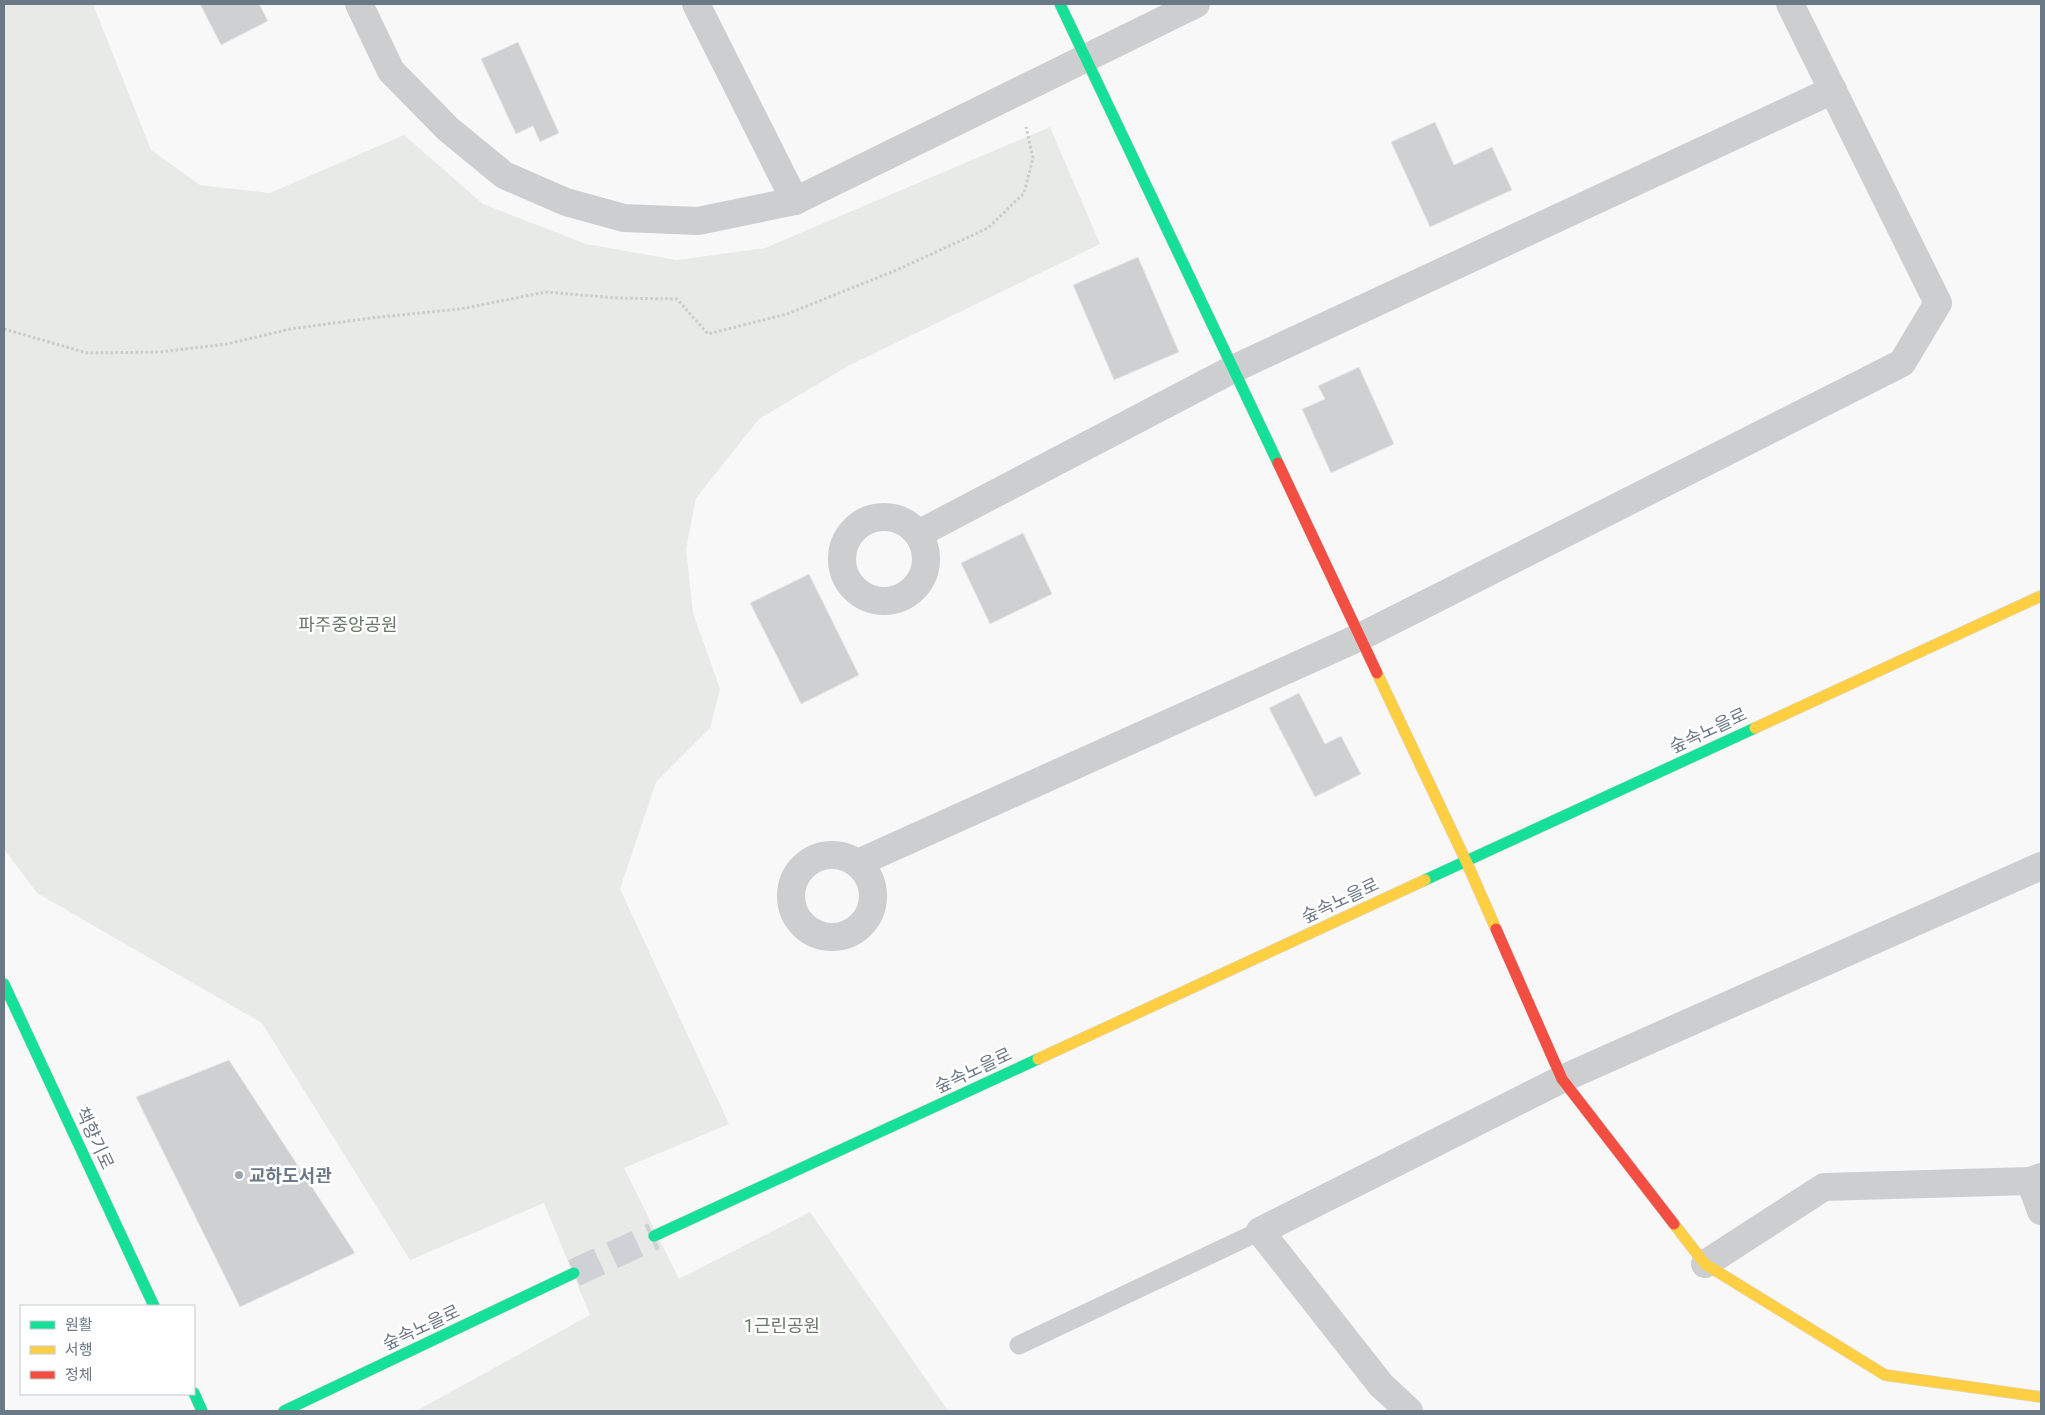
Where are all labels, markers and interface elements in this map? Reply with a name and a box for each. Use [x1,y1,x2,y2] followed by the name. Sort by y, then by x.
[298,614,398,635] park label: 파주중앙공원
[1666,703,1750,757] street label: 숲속노을로
[1298,873,1382,927] street label: 숲속노을로
[931,1043,1015,1097] street label: 숲속노을로
[71,1104,119,1172] street label: 책향기로
[249,1165,332,1186] place label: 교하도서관
[233,1169,245,1181] marker: 교하도서관
[379,1300,463,1354] street label: 숲속노을로
[20,1305,195,1395] legend
[744,1315,820,1336] park label: 1근린공원
[65,1316,93,1334] text: 원활
[65,1341,93,1359] text: 서행
[65,1366,93,1384] text: 정체

